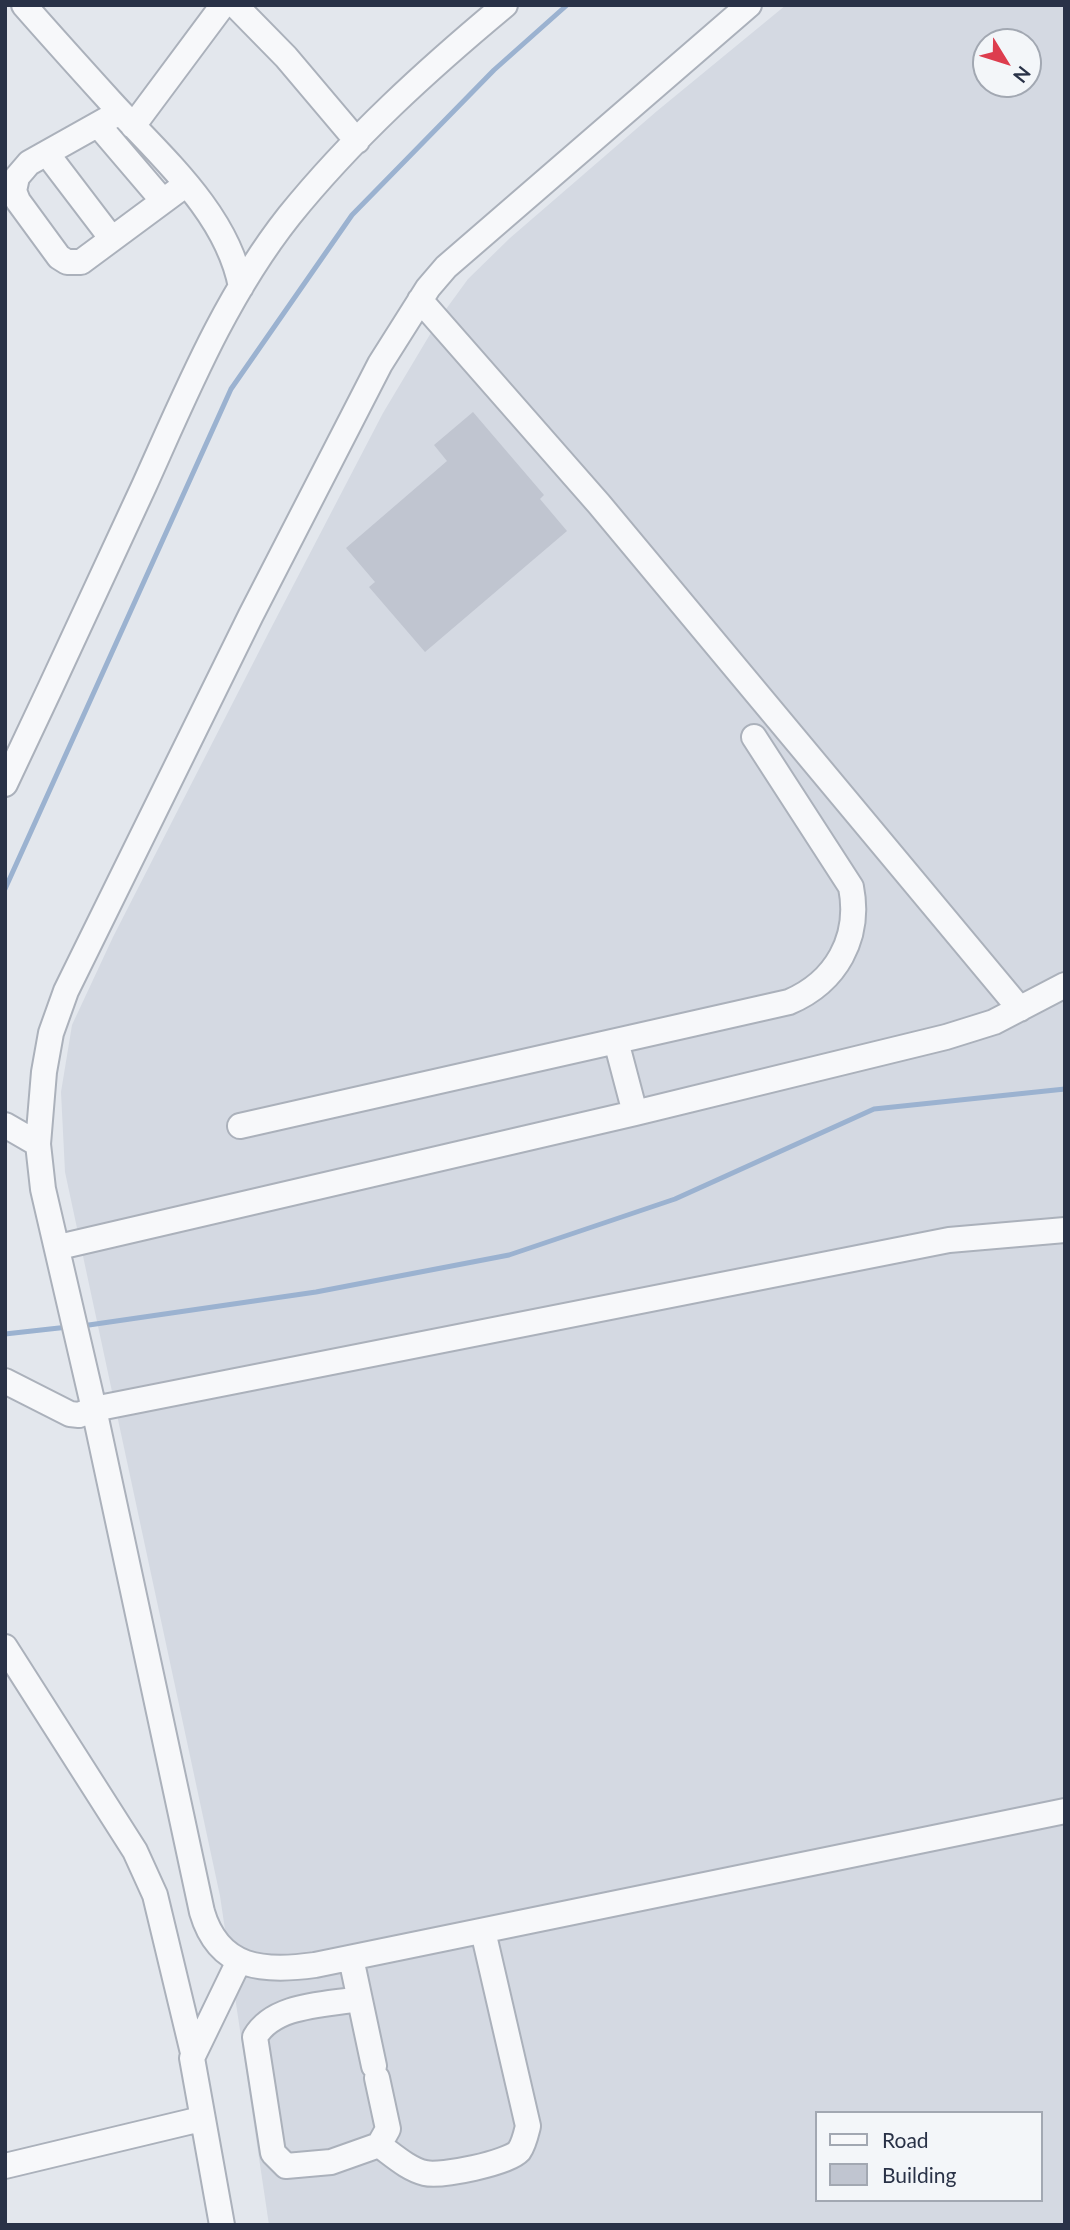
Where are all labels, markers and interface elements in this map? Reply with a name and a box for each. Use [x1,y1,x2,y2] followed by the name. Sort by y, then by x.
[972,28,1042,98] north arrow
[1009,62,1036,88] text: N
[814,2111,1042,2202] legend
[882,2127,929,2152] text: Road
[882,2162,957,2187] text: Building

